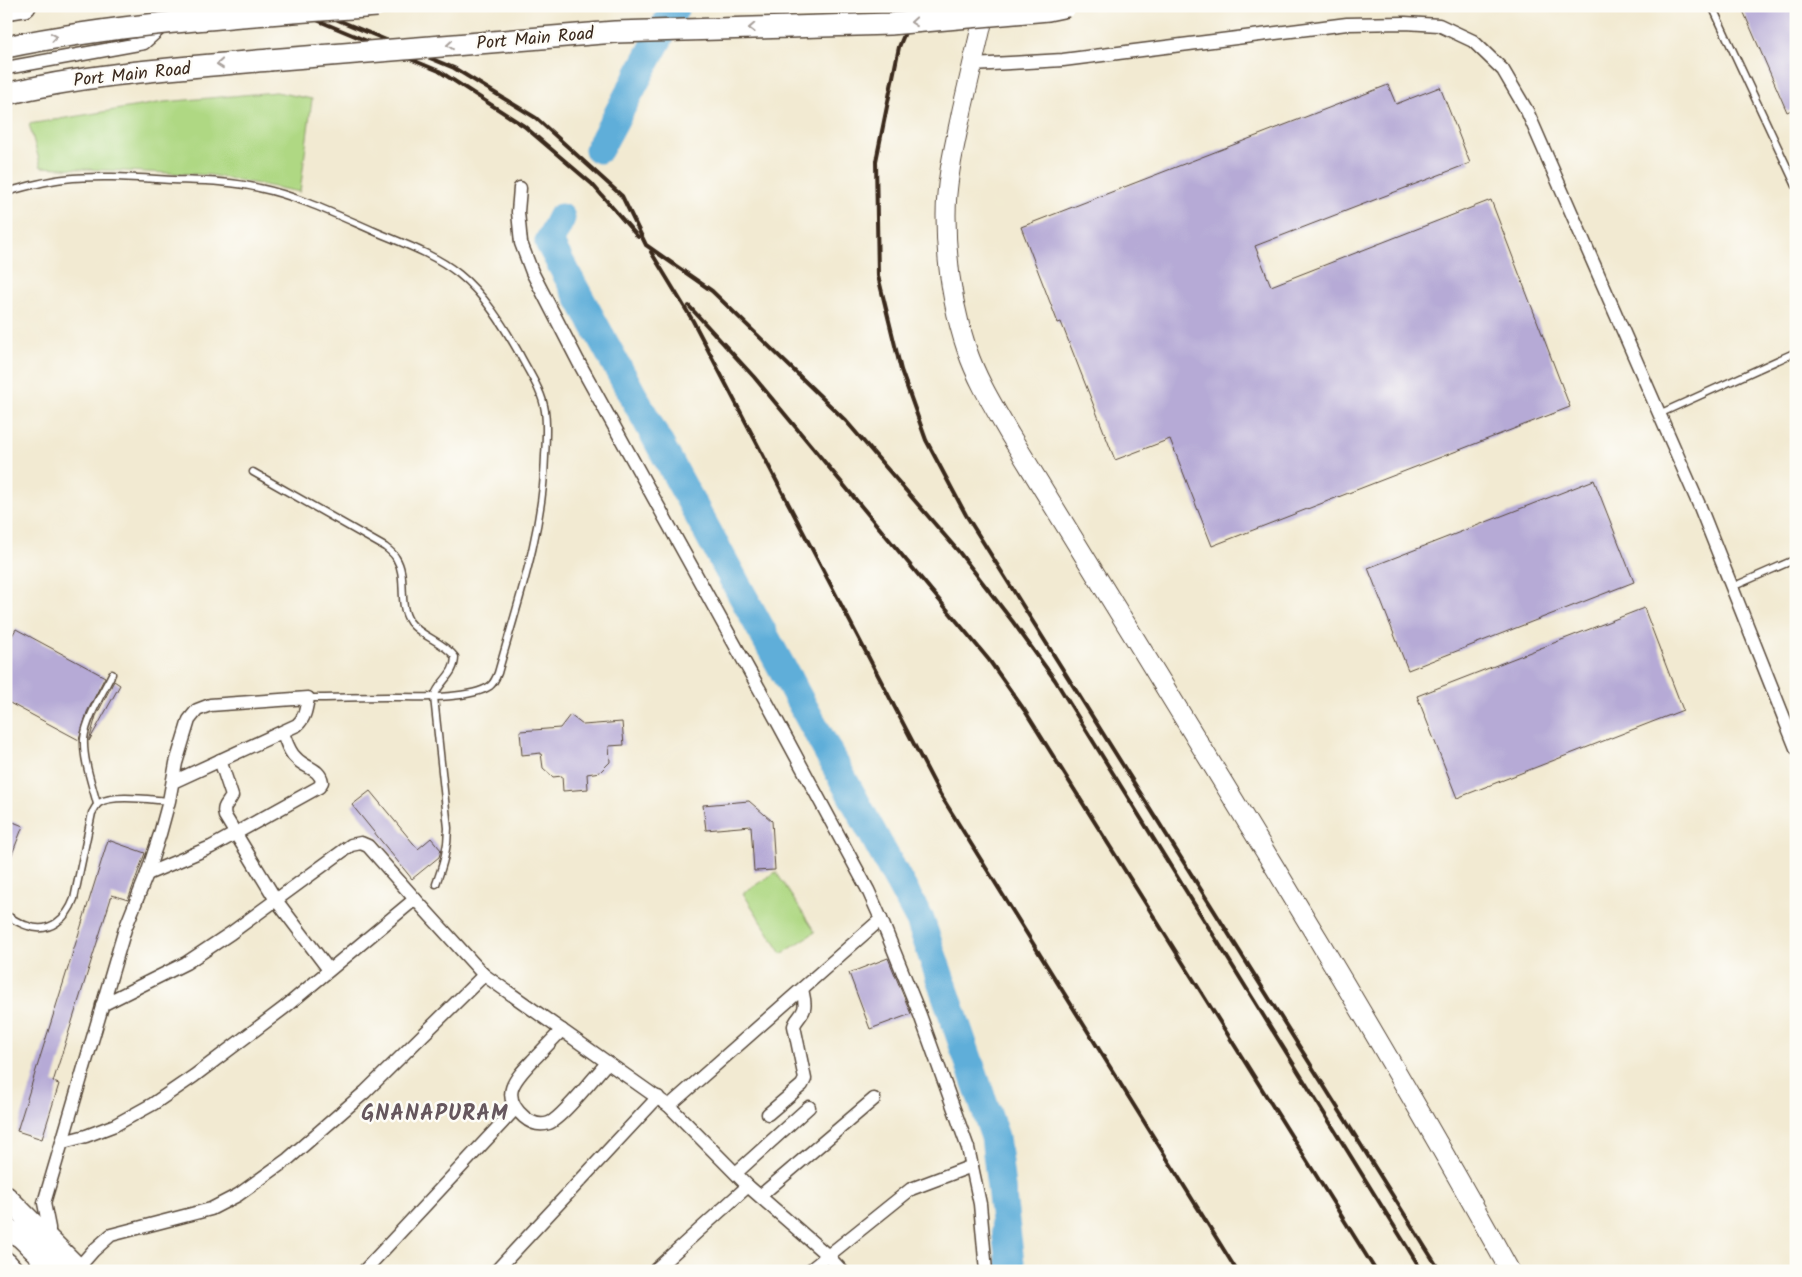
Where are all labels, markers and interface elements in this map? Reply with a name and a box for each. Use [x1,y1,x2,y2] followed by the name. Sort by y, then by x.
[910,16,918,27] one-way arrow
[475,20,596,59] street label: Port Main Road
[747,23,755,33] one-way arrow
[50,33,58,43] one-way arrow
[445,39,453,50] one-way arrow
[72,55,193,96] street label: Port Main Road
[216,58,224,69] one-way arrow
[361,1097,509,1132] district label: GNANAPURAM

